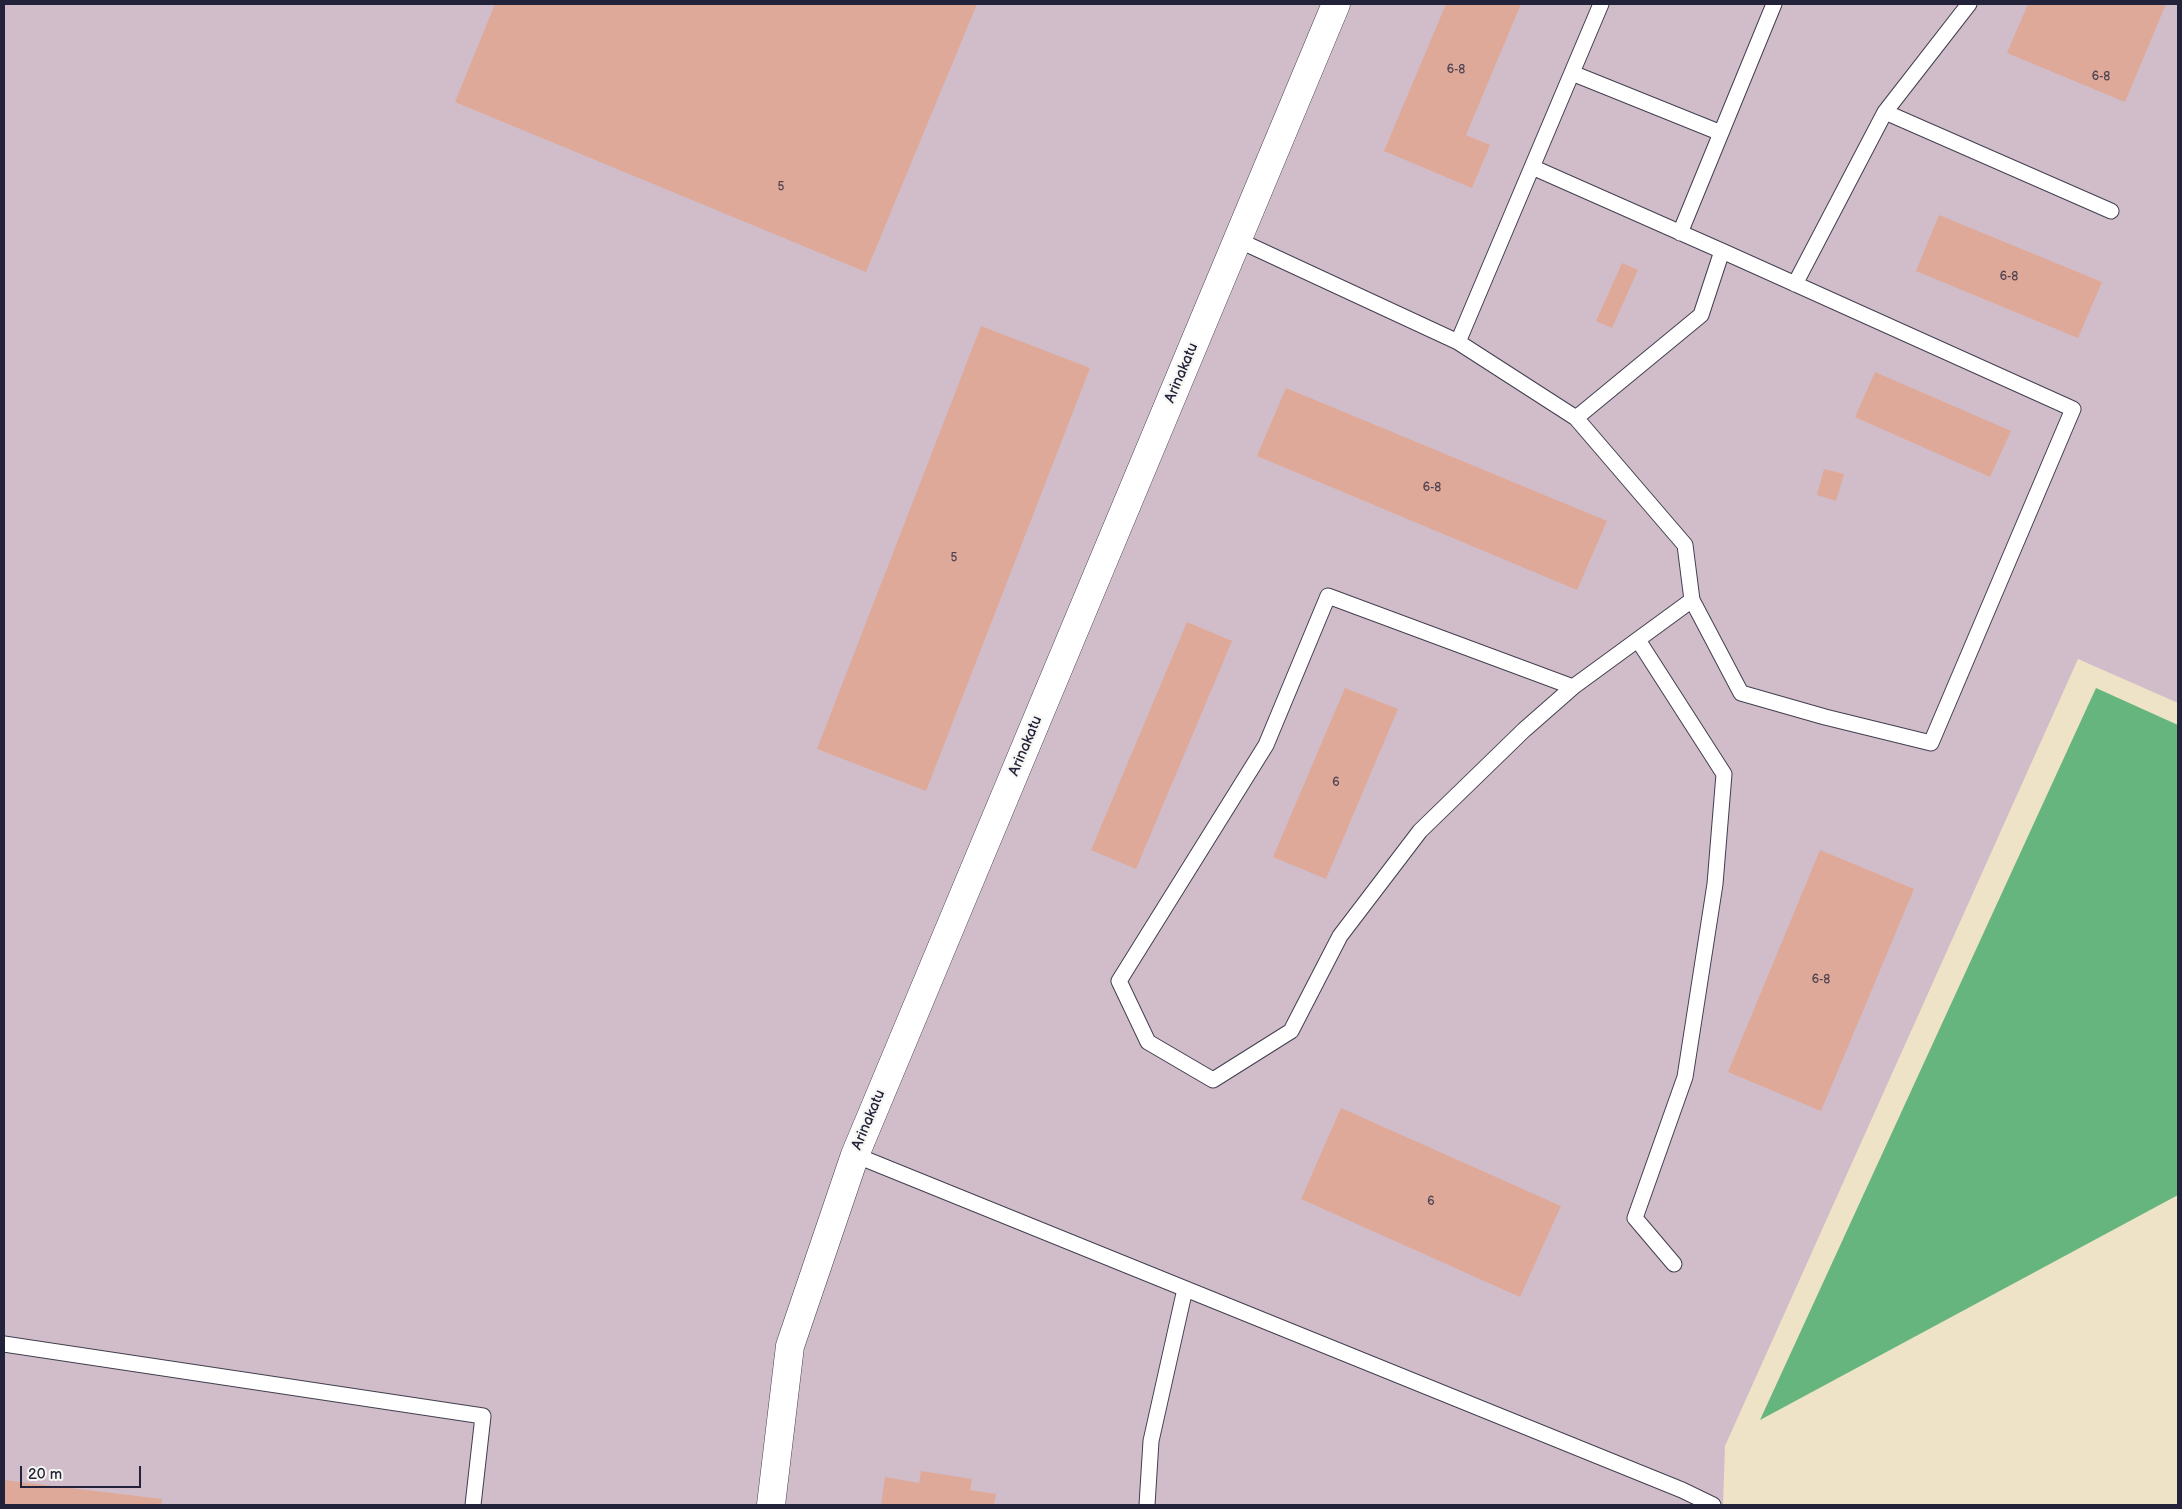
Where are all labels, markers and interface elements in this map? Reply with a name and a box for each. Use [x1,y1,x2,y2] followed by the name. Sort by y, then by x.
[1447,63,1465,77] house number: 6-8
[2092,70,2110,84] house number: 6-8
[778,180,784,194] house number: 5
[2000,270,2018,284] house number: 6-8
[1161,340,1203,406] street label: Arinakatu
[1423,481,1441,495] house number: 6-8
[951,551,957,565] house number: 5
[1005,713,1047,779] street label: Arinakatu
[1332,776,1340,790] house number: 6
[1812,973,1830,987] house number: 6-8
[848,1087,890,1153] street label: Arinakatu
[1427,1195,1435,1209] house number: 6
[22,1456,144,1488] scale bar
[28,1465,62,1484] text: 20 m

